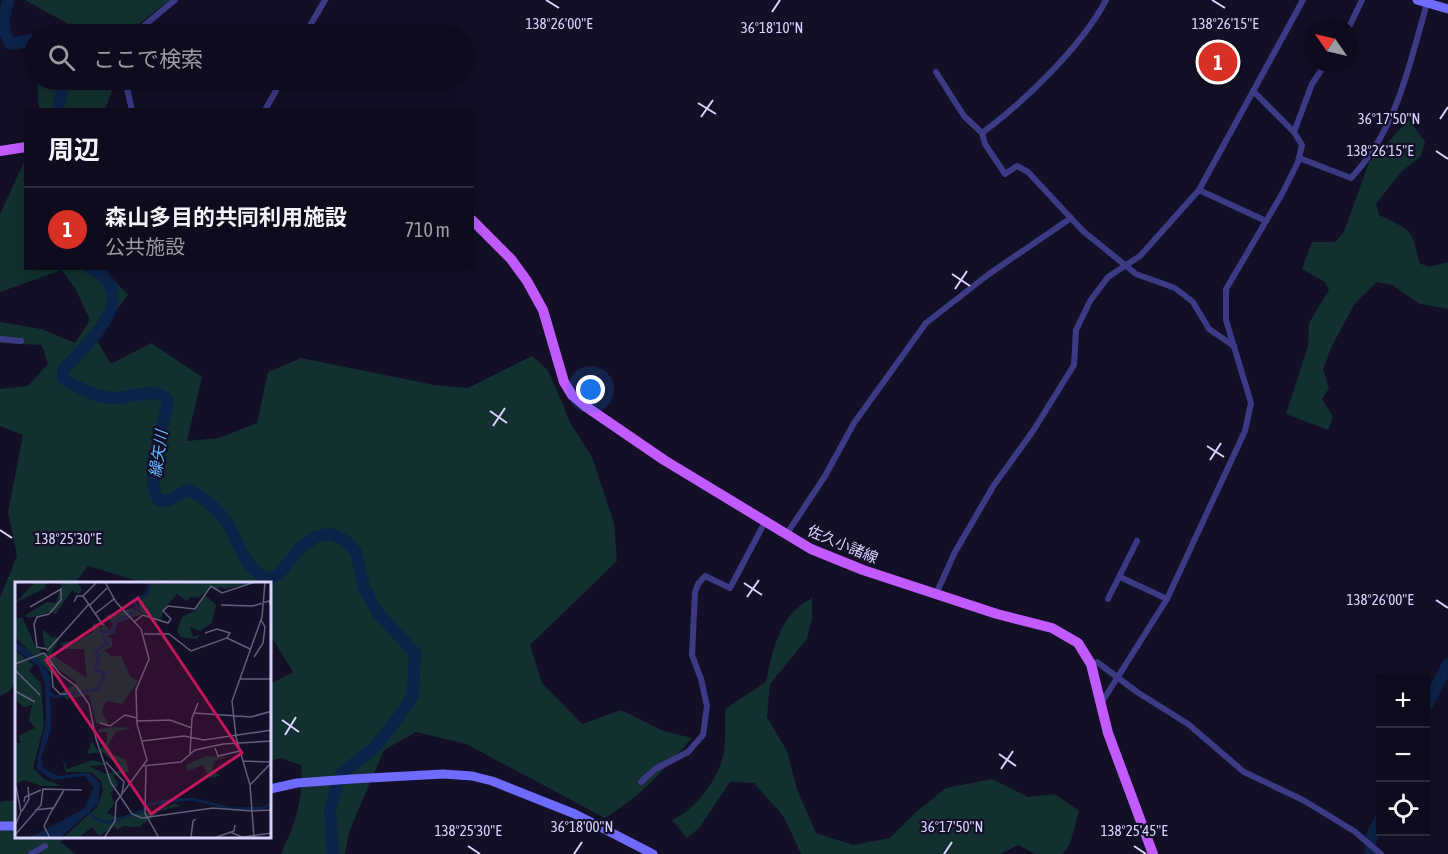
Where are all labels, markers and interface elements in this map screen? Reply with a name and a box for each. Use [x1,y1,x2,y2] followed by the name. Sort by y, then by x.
[525,15,593,32] text: 138°26'00"E
[1191,15,1259,32] text: 138°26'15"E
[1304,18,1358,72] north arrow
[741,19,803,36] text: 36°18'10"N
[24,24,474,90] search box
[1198,40,1238,84] pin: 1
[45,41,78,74] icon: search
[93,46,203,72] text: ここで検索
[1358,110,1420,127] text: 36°17'50"N
[48,135,100,165] text: 周辺
[1346,142,1414,159] text: 138°26'15"E
[105,204,347,230] text: 森山多目的共同利用施設
[63,218,72,241] text: 1
[405,218,450,241] text: 710 m
[105,235,185,258] text: 公共施設
[576,375,605,404] your location
[146,427,171,479] water label: 繰矢川
[805,522,881,566] street label: 佐久小諸線
[34,530,102,547] text: 138°25'30"E
[15,582,272,839] inset map
[1346,591,1414,608] text: 138°26'00"E
[1376,674,1430,836] map controls
[1376,674,1430,728] button: +
[1376,728,1430,782] button: −
[1376,782,1430,836] button: locate
[551,818,613,835] text: 36°18'00"N
[921,818,983,835] text: 36°17'50"N
[434,822,502,839] text: 138°25'30"E
[1100,822,1168,839] text: 138°25'45"E

